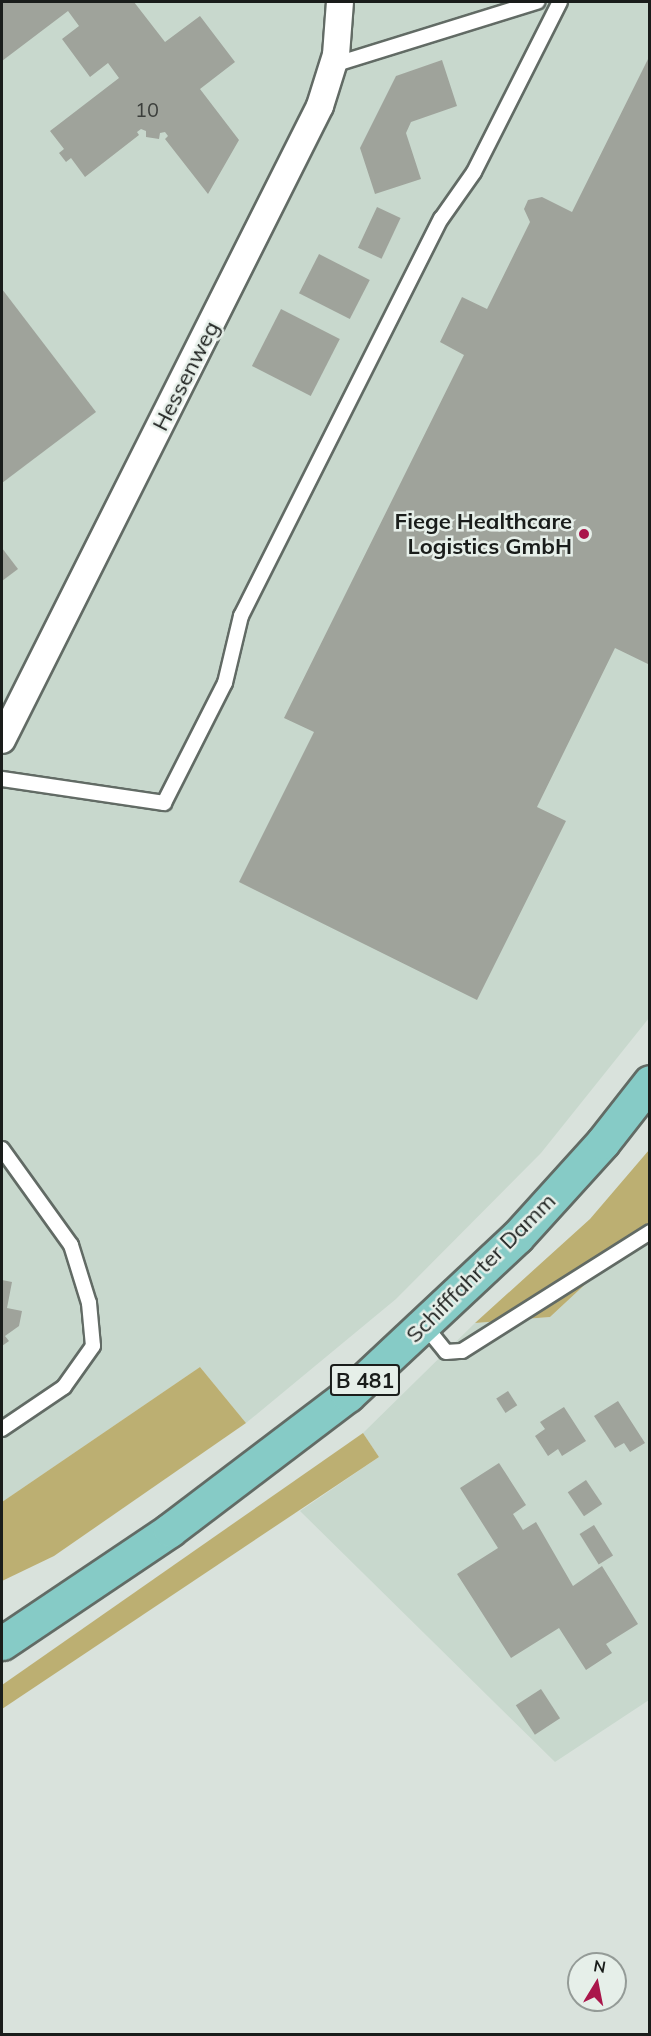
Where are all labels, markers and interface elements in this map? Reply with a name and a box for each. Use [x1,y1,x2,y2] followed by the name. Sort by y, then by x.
[135,97,159,121] house number: 10
[147,317,225,435] street label: Hessenweg
[395,508,572,560] place label: Fiege Healthcare Logistics GmbH
[577,527,591,541] marker: Fiege Healthcare Logistics GmbH
[401,1188,561,1348] street label: Schifffahrter Damm
[329,1362,401,1398] road number: B 481
[567,1952,627,2012] north arrow
[592,1955,607,1977] text: N

